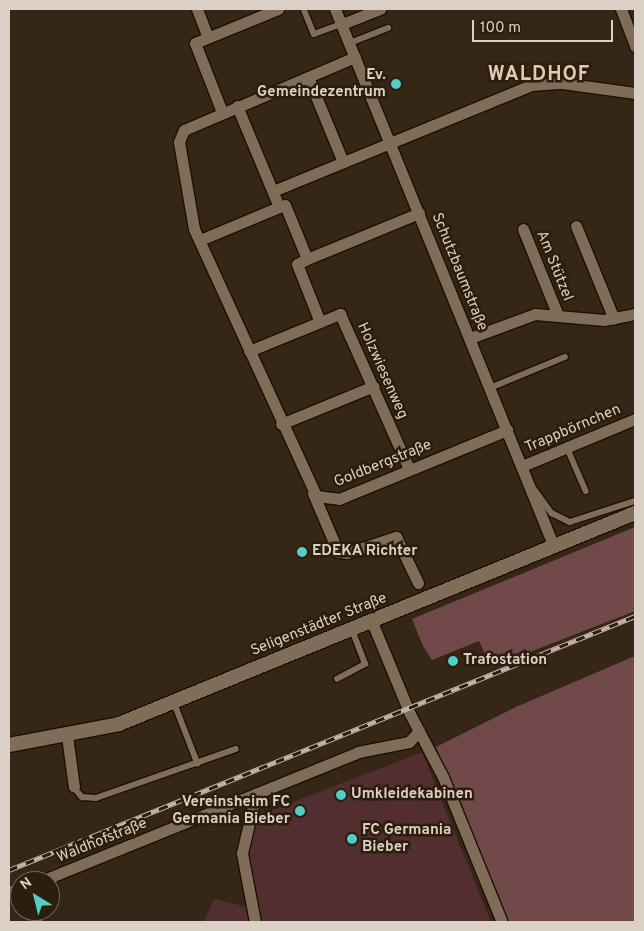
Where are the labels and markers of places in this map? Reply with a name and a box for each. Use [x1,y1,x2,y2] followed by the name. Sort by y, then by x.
[257,66,386,101] place label: Ev. Gemeindezentrum
[390,78,402,90] marker: Ev. Gemeindezentrum
[312,543,418,561] place label: EDEKA Richter
[296,546,308,558] marker: EDEKA Richter
[463,652,547,670] place label: Trafostation
[447,655,459,667] marker: Trafostation
[351,786,473,804] place label: Umkleidekabinen
[335,789,347,801] marker: Umkleidekabinen
[172,793,290,828] place label: Vereinsheim FC Germania Bieber
[294,805,306,817] marker: Vereinsheim FC Germania Bieber
[362,821,451,856] place label: FC Germania Bieber
[346,833,358,845] marker: FC Germania Bieber

